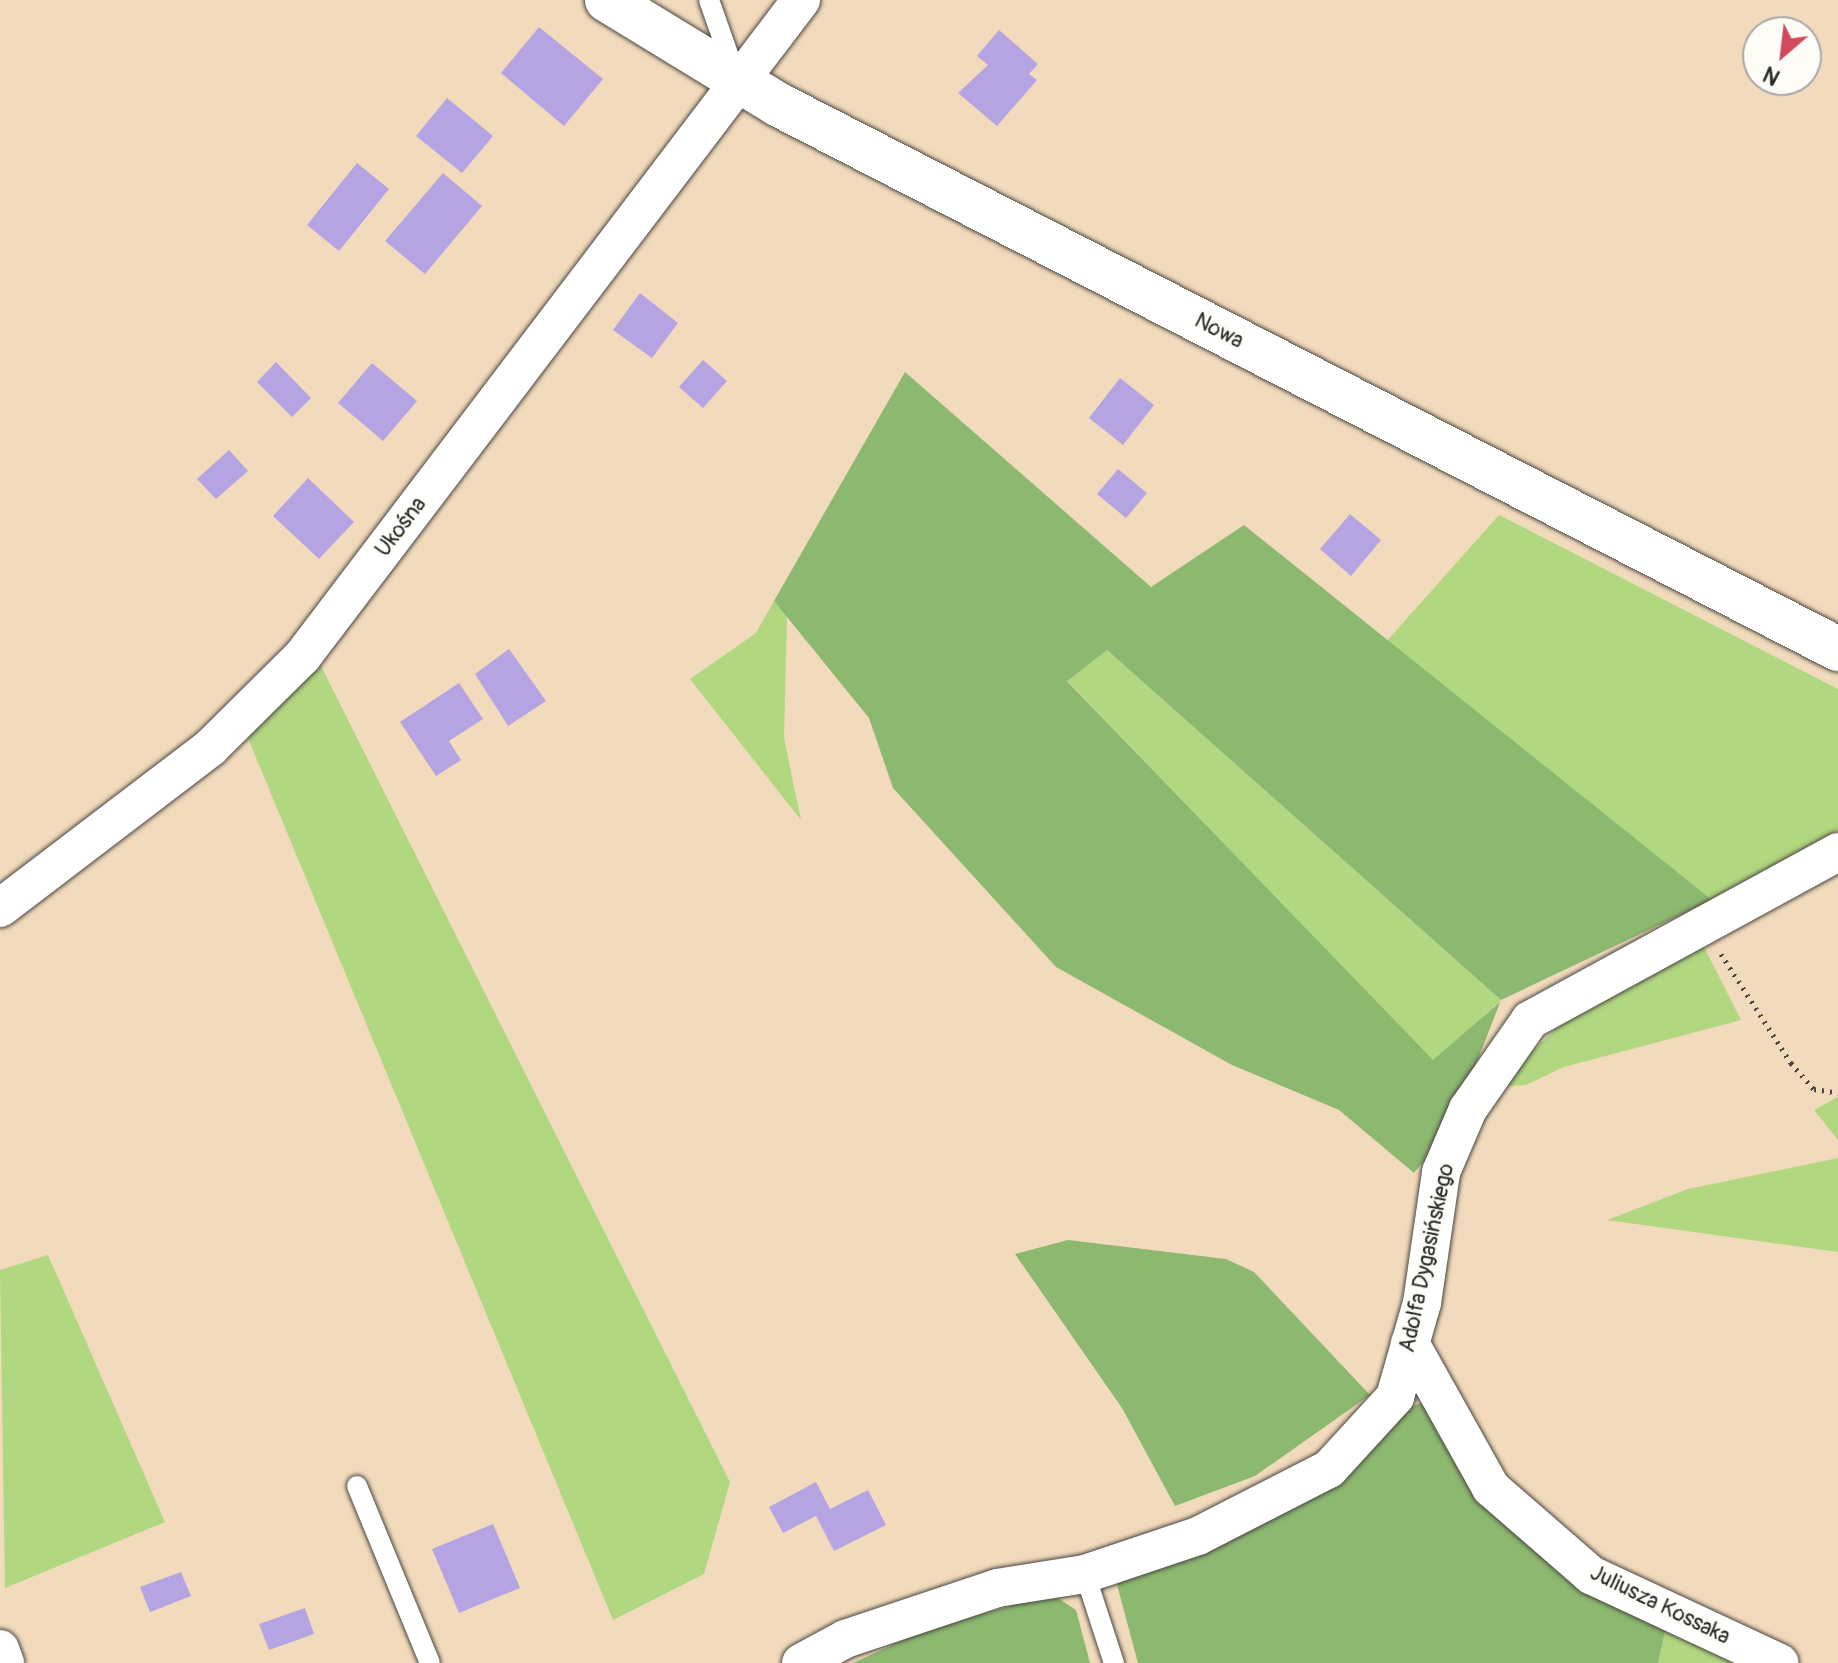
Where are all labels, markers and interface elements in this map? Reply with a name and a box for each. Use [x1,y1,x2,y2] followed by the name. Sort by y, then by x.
[1742,16,1822,96] north arrow
[1759,60,1785,91] text: N
[1190,308,1248,354] street label: Nowa
[370,492,432,562] street label: Ukośna
[1394,1161,1460,1355] street label: Adolfa Dygasińskiego
[1586,1560,1734,1650] street label: Juliusza Kossaka

